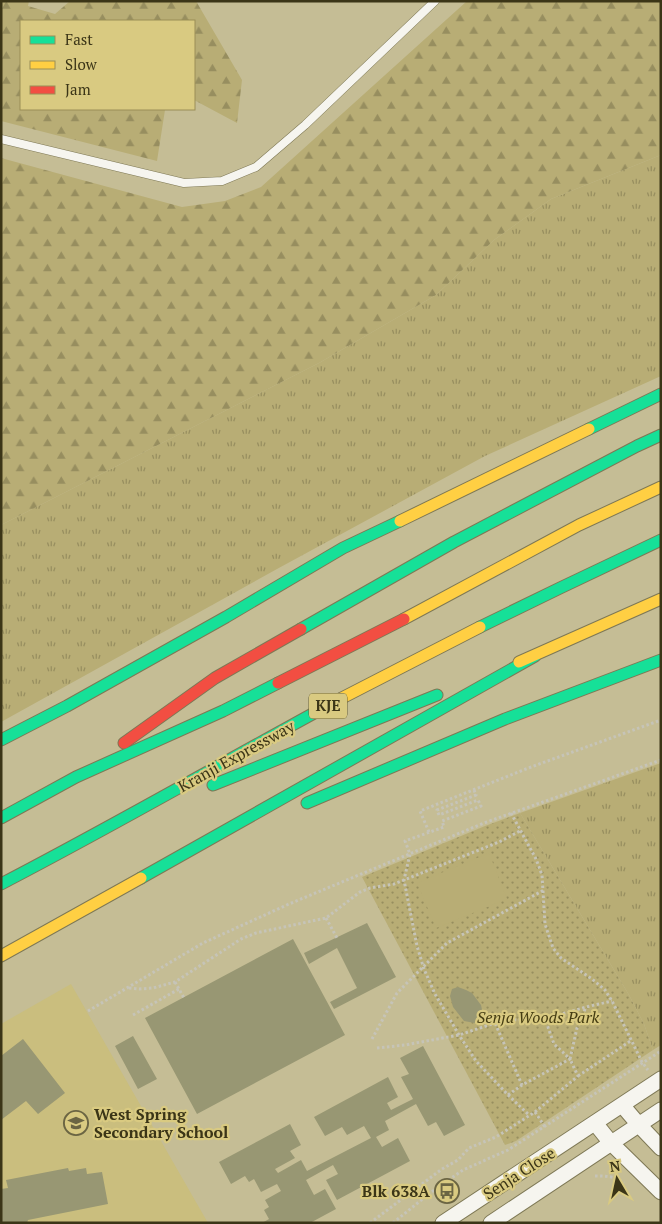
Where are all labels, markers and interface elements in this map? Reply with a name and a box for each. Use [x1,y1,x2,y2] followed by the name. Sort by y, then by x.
[20,20,195,110] legend
[65,29,93,49] text: Fast
[65,54,98,74] text: Slow
[65,79,91,99] text: Jam
[309,694,347,718] road number: KJE
[174,714,299,797] street label: Kranji Expressway
[477,1006,600,1028] park label: Senja Woods Park
[94,1103,228,1143] place label: West Spring Secondary School
[63,1110,89,1136] school or university icon: West Spring Secondary School
[479,1142,559,1204] street label: Senja Close
[592,1154,642,1204] north arrow
[608,1155,622,1176] text: N
[434,1178,460,1204] bus stop icon: Blk 638A
[362,1180,430,1202] place label: Blk 638A

